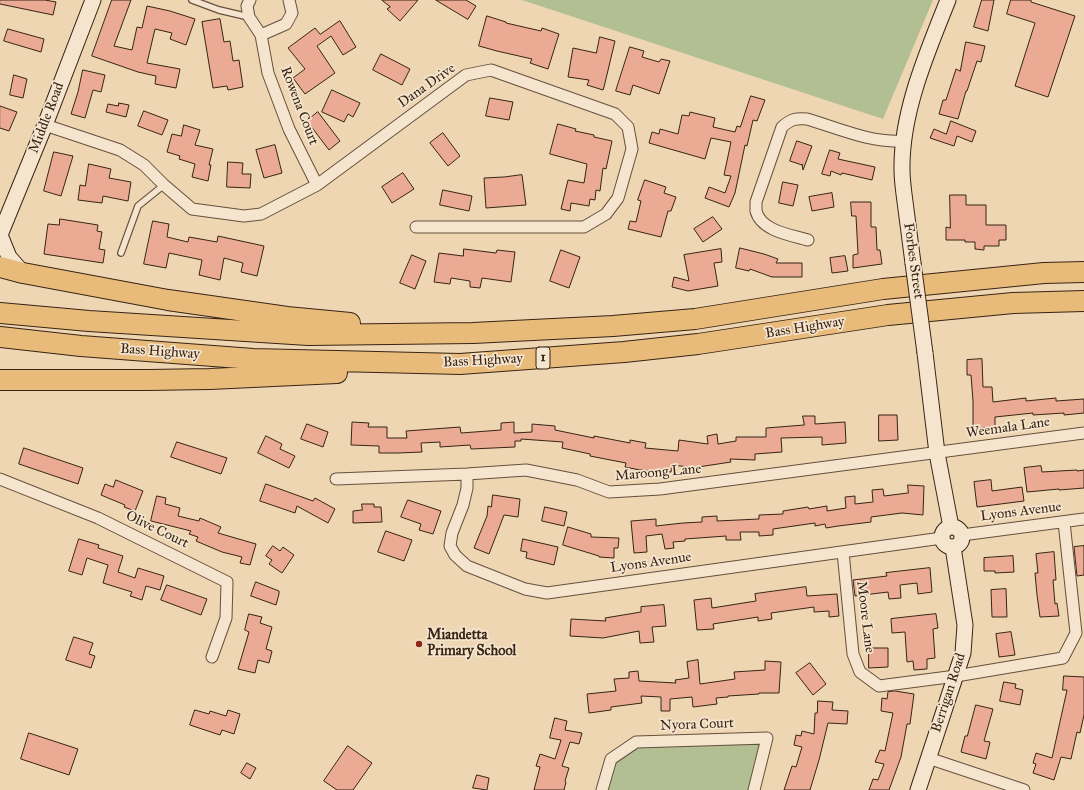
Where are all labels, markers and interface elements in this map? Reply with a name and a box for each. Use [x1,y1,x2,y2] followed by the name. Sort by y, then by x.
[395,60,459,112] street label: Dana Drive
[276,64,322,148] street label: Rowena Court
[26,80,68,156] street label: Middle Road
[899,222,927,300] street label: Forbes Street
[764,313,846,343] street label: Bass Highway
[120,341,200,363] street label: Bass Highway
[536,347,550,369] road number: 1
[443,351,523,371] street label: Bass Highway
[965,414,1051,442] street label: Weemala Lane
[614,461,702,485] street label: Maroong Lane
[980,499,1062,525] street label: Lyons Avenue
[123,508,191,552] street label: Olive Court
[609,549,693,577] street label: Lyons Avenue
[852,580,878,654] street label: Moore Lane
[427,628,516,660] place label: Miandetta Primary School
[414,639,424,649] marker: Miandetta Primary School
[928,651,970,735] street label: Berrigan Road
[660,715,734,735] street label: Nyora Court

